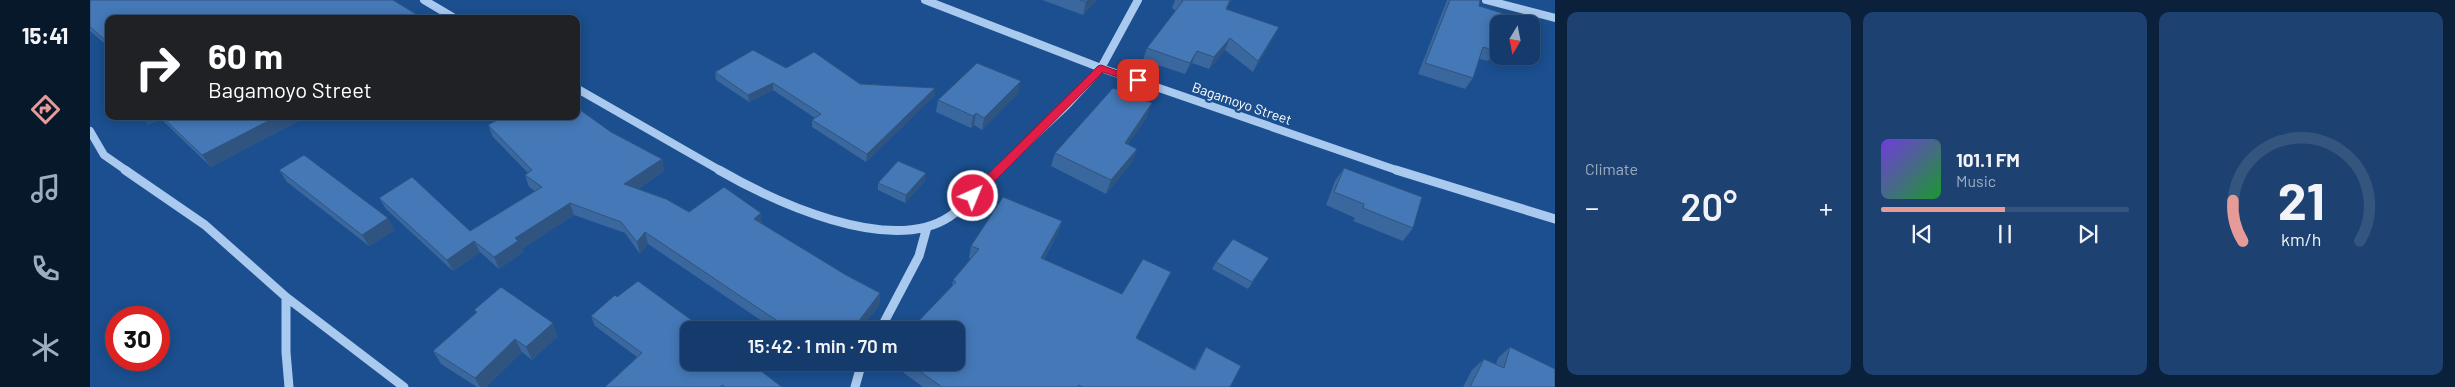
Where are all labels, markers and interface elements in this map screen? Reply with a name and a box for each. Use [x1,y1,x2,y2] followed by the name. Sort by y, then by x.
[1490,15,1540,65] north arrow
[1490,15,1540,65] map controls
[22,22,68,48] text: 15:41
[208,34,283,76] text: 60 m
[125,35,190,100] icon: right
[1117,59,1159,101] pin
[1124,66,1152,94] icon: arrive
[208,76,372,102] text: Bagamoyo Street
[1190,78,1294,128] street label: Bagamoyo Street
[28,92,63,127] icon: directions
[1956,148,2020,171] text: 101.1 FM
[1585,159,1638,178] text: Climate
[2277,168,2325,230] text: 21
[946,169,998,221] position arrow
[28,171,63,206] icon: music
[1956,171,1996,190] text: Music
[1681,183,1737,229] text: 20°
[1585,190,1599,224] text: −
[1819,190,1833,224] text: +
[1908,220,1936,248] icon: previous
[1991,220,2019,248] icon: pause
[2074,220,2102,248] icon: next
[2281,228,2321,250] text: km/h
[28,251,63,286] icon: phone
[105,306,170,371] speed limit sign: 30
[28,330,63,365] icon: climate
[748,334,897,357] text: 15:42 · 1 min · 70 m

